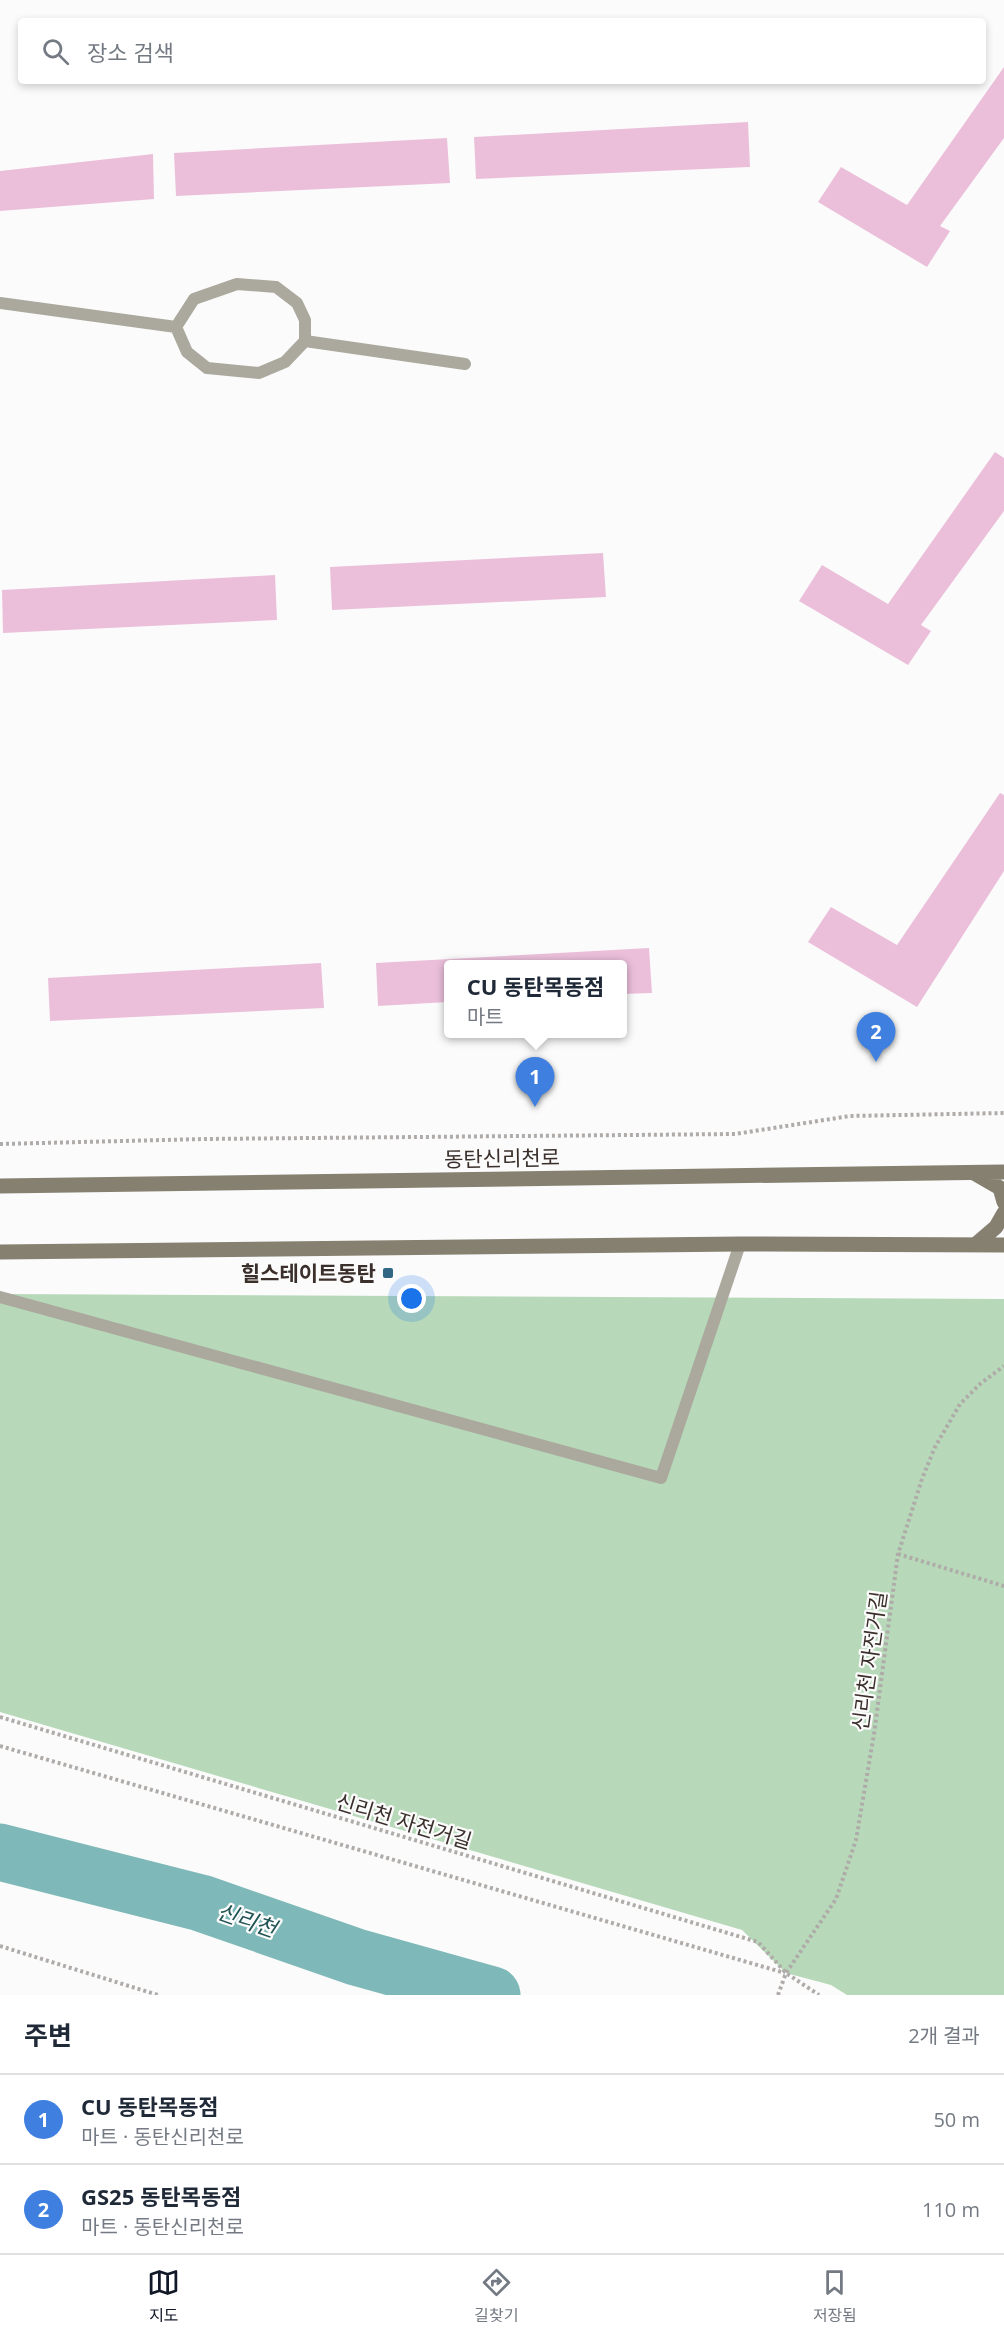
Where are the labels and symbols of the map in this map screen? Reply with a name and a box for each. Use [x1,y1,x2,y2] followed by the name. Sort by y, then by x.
[856,1012,896,1062] pin: 2
[516,1058,554,1107] pin: 1
[444,1143,560,1173] street label: 동탄신리천로
[241,1259,376,1287] place label: 힐스테이트동탄
[381,1266,395,1280] marker: 힐스테이트동탄
[397,1284,426,1313] your location
[845,1589,893,1733] street label: 신리천 자전거길
[333,1787,475,1855] street label: 신리천 자전거길
[213,1895,283,1944] water label: 신리천

